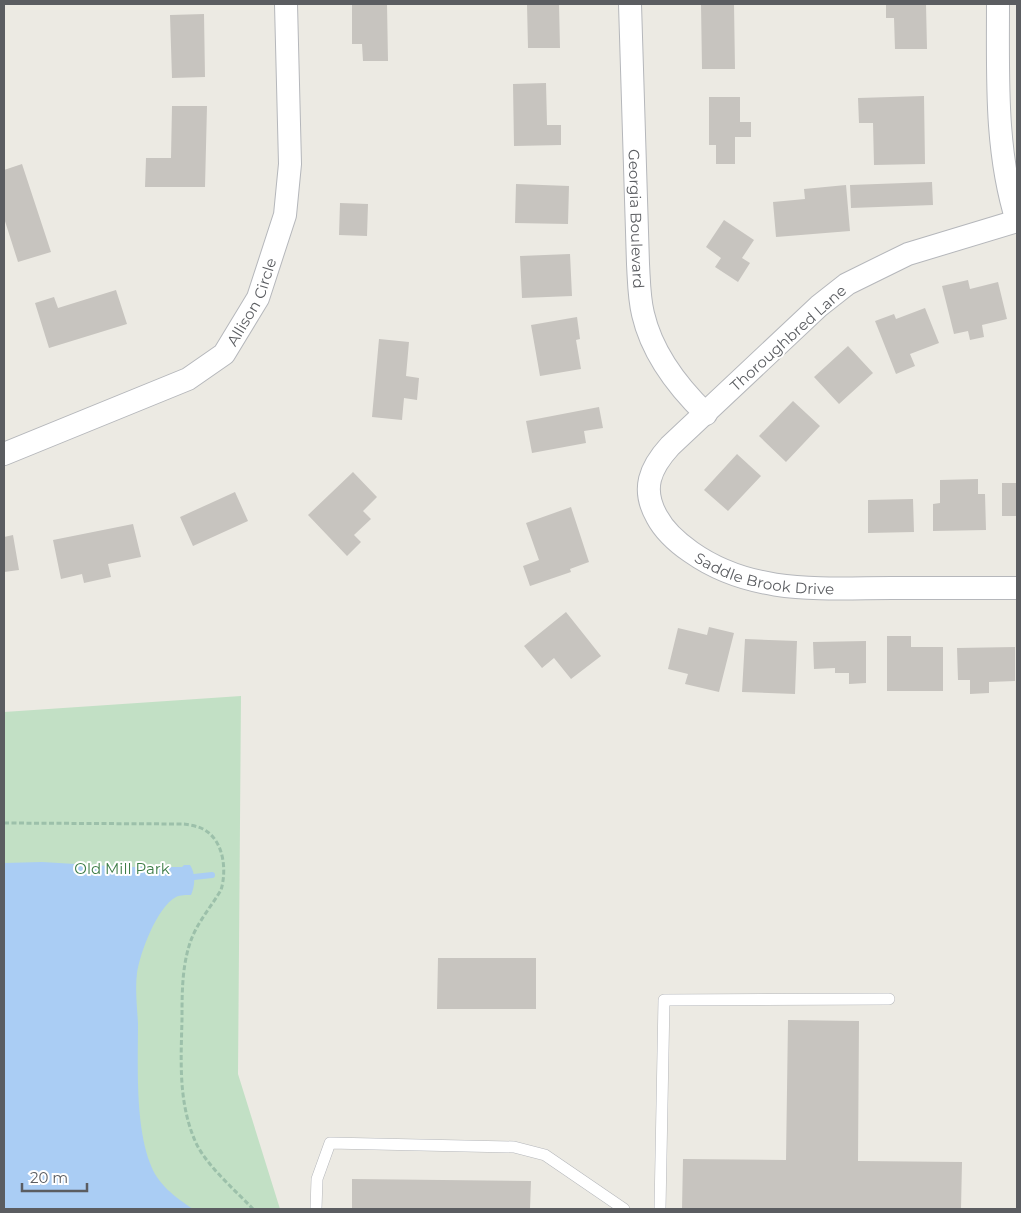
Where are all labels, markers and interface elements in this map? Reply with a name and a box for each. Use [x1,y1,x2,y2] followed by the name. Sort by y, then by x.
[625,149,649,289] street label: Georgia Boulevard
[222,255,280,349] street label: Allison Circle
[726,281,850,395] street label: Thoroughbred Lane
[691,548,834,598] street label: Saddle Brook Drive
[74,859,170,878] park label: Old Mill Park
[22,1160,88,1192] scale bar
[30,1168,68,1187] text: 20 m

